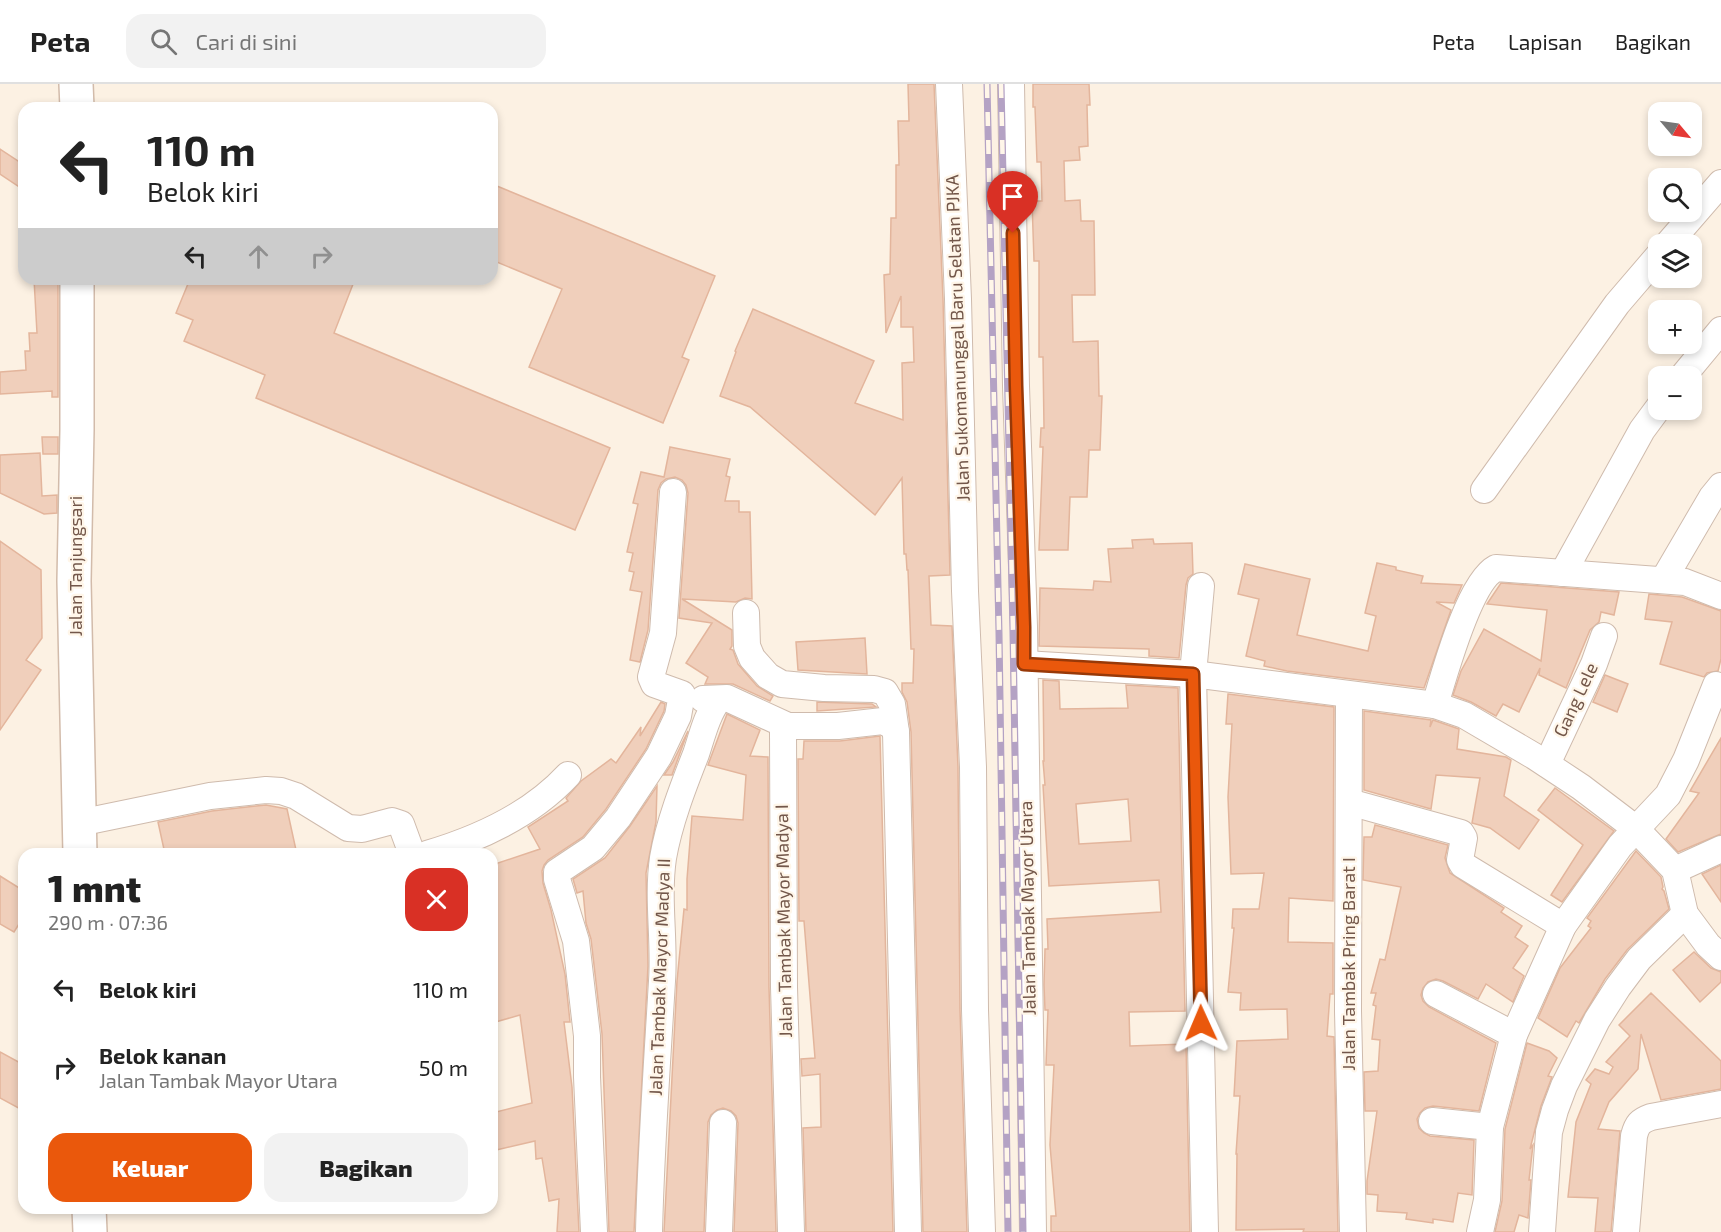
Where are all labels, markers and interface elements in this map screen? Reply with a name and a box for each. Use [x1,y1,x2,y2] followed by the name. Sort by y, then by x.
[126,14,546,68] search box
[30,24,90,58] text: Peta
[147,25,180,58] icon: search
[195,28,297,54] text: Cari di sini
[1432,29,1475,54] text: Peta
[1508,29,1582,54] text: Lapisan
[1615,29,1691,54] text: Bagikan
[1648,102,1702,156] north arrow
[1648,102,1702,420] map controls
[147,124,256,174] text: 110 m
[48,126,126,204] icon: left
[1648,168,1702,222] button: search
[987,171,1038,233] pin
[940,173,974,502] street label: Jalan Sukomanunggal Baru Selatan PJKA
[147,175,259,207] text: Belok kiri
[996,180,1029,213] icon: arrive
[1648,234,1702,288] button: layers
[179,240,212,273] icon: left
[242,240,275,273] icon: ahead
[305,240,338,273] icon: right
[1648,300,1702,354] button: +
[1648,366,1702,420] button: −
[64,496,86,636] street label: Jalan Tanjungsari
[1548,659,1602,740] street label: Gang Lele
[1014,800,1040,1016] street label: Jalan Tambak Mayor Utara
[770,804,796,1038] street label: Jalan Tambak Mayor Madya I
[1337,857,1359,1071] street label: Jalan Tambak Pring Barat I
[644,858,674,1096] street label: Jalan Tambak Mayor Madya II
[48,866,141,909] text: 1 mnt
[405,868,468,931] button: close
[48,910,168,934] text: 290 m · 07:36
[48,973,81,1006] icon: left
[99,976,196,1002] text: Belok kiri
[413,976,468,1002] text: 110 m
[1169,991,1233,1055] position arrow
[99,1042,226,1068] text: Belok kanan
[48,1051,81,1084] icon: right
[419,1054,468,1080] text: 50 m
[99,1068,338,1092] text: Jalan Tambak Mayor Utara
[48,1133,252,1202] button: Keluar
[264,1133,468,1202] button: Bagikan

